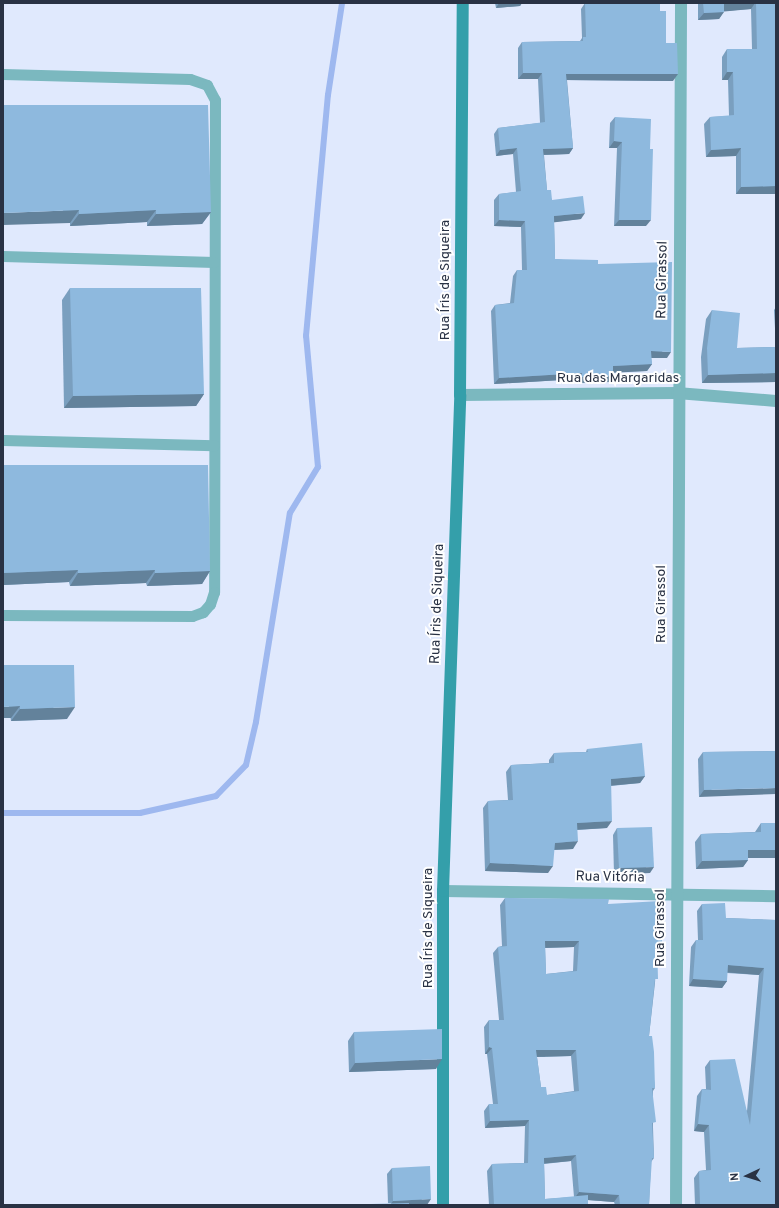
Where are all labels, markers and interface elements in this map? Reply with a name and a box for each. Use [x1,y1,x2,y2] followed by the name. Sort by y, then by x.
[438,220,454,340] street label: Rua Íris de Siqueira
[654,241,672,319] street label: Rua Girassol
[557,371,679,387] street label: Rua das Margaridas
[428,544,448,664] street label: Rua Íris de Siqueira
[654,565,670,643] street label: Rua Girassol
[421,868,437,988] street label: Rua Íris de Siqueira
[575,869,645,887] street label: Rua Vitória
[653,889,669,967] street label: Rua Girassol
[727,1156,767,1196] north arrow
[728,1172,742,1181] text: N

